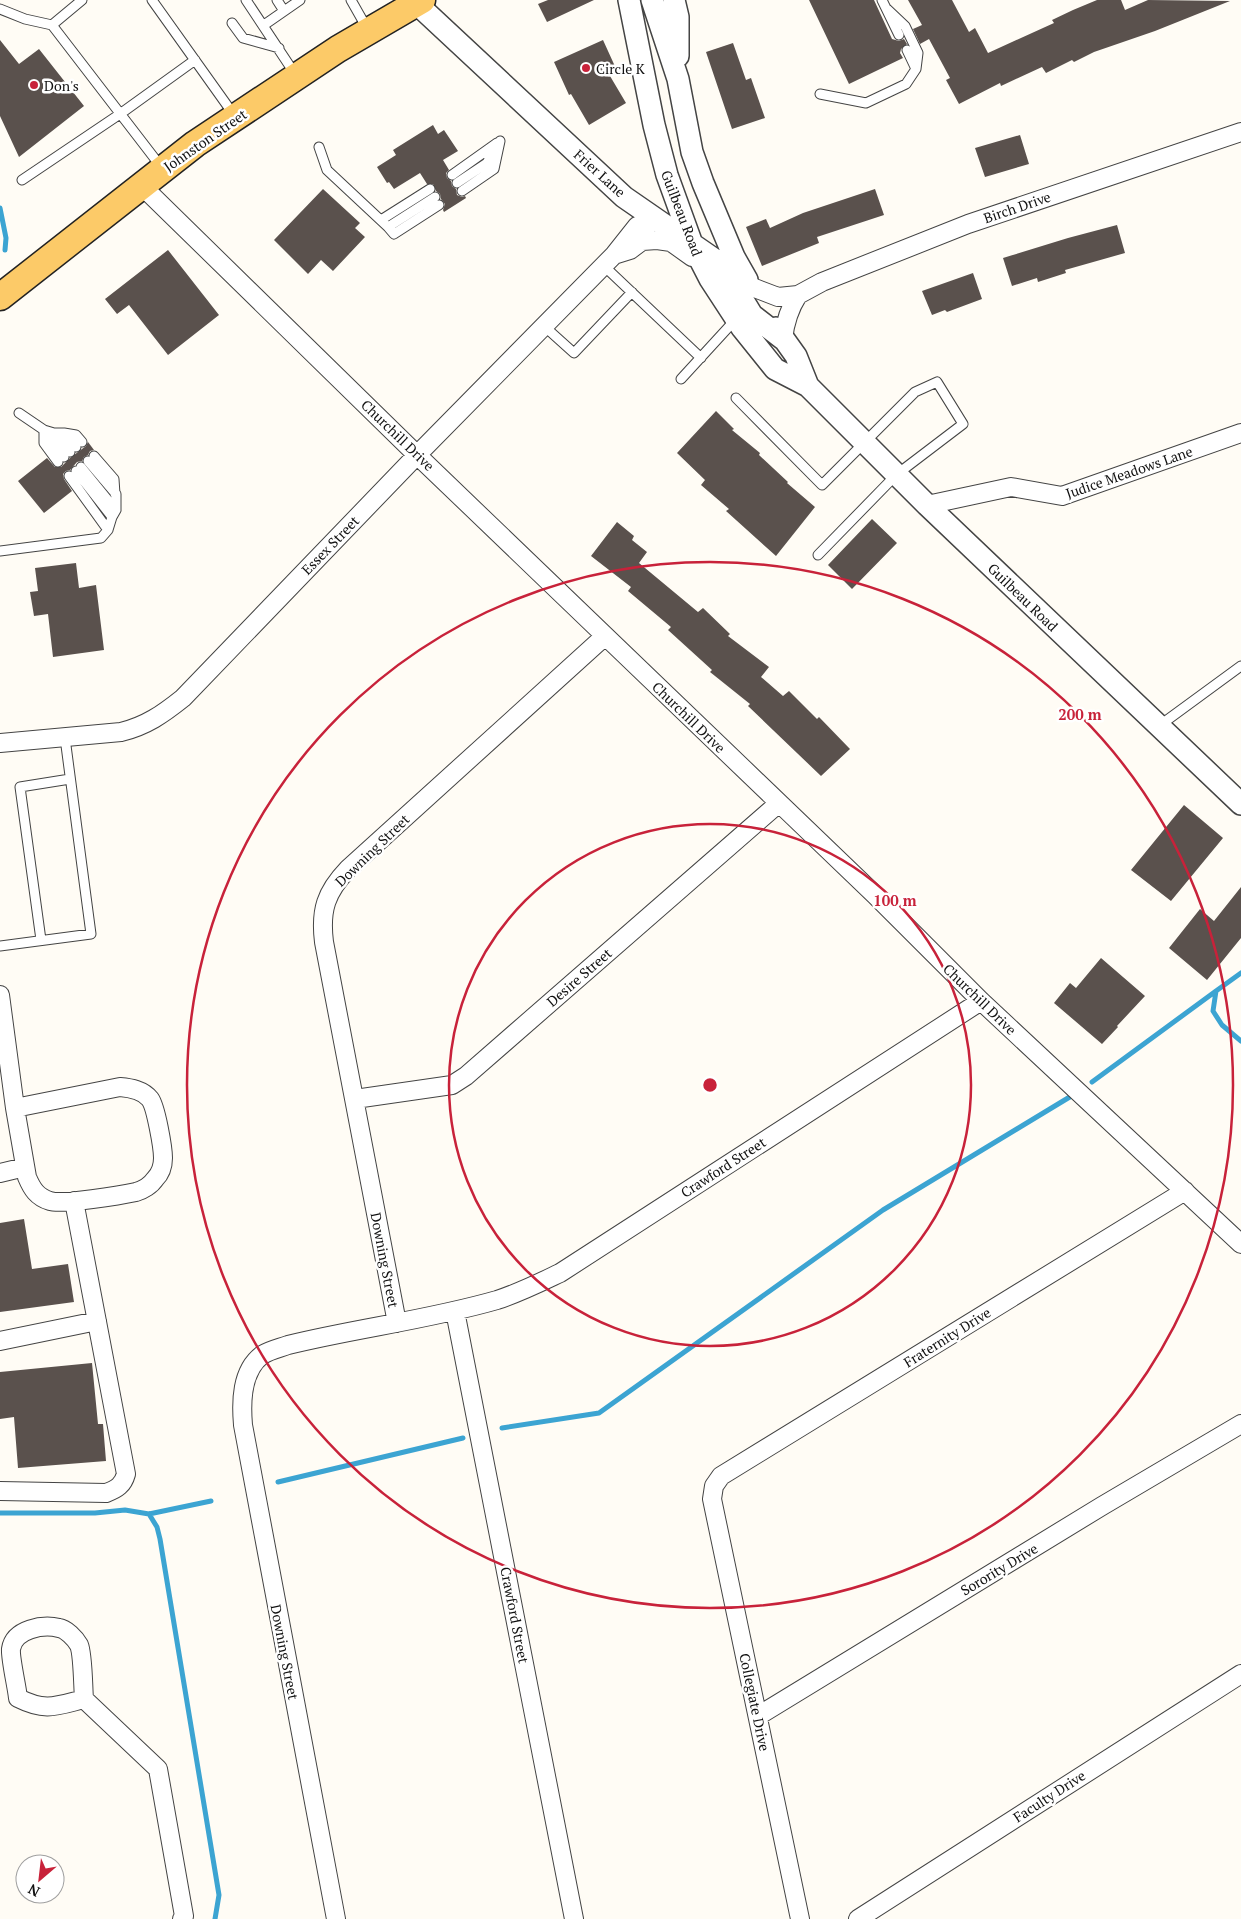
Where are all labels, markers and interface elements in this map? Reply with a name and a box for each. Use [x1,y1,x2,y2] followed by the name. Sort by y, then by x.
[596,59,646,78] place label: Circle K
[580,62,592,74] marker: Circle K
[44,76,79,95] place label: Don's
[28,79,40,91] marker: Don's
[160,104,251,176] street label: Johnston Street
[570,145,630,201] street label: Frier Lane
[657,167,707,259] street label: Guilbeau Road
[981,187,1053,227] street label: Birch Drive
[357,395,439,475] street label: Churchill Drive
[1063,441,1195,503] street label: Judice Meadows Lane
[297,511,363,579] street label: Essex Street
[984,559,1062,635] street label: Guilbeau Road
[648,677,730,757] street label: Churchill Drive
[1058,704,1102,724] text: 200 m
[331,809,414,890] street label: Downing Street
[873,890,917,910] text: 100 m
[542,943,616,1011] street label: Desire Street
[939,959,1021,1039] street label: Churchill Drive
[701,1076,719,1094] centre of rings
[677,1132,770,1202] street label: Crawford Street
[366,1211,404,1310] street label: Downing Street
[900,1303,994,1371] street label: Fraternity Drive
[957,1538,1041,1600] street label: Sorority Drive
[496,1565,534,1666] street label: Crawford Street
[266,1603,304,1702] street label: Downing Street
[735,1651,775,1753] street label: Collegiate Drive
[1009,1766,1089,1826] street label: Faculty Drive
[15,1854,65,1904] north arrow
[24,1880,43,1902] text: N

